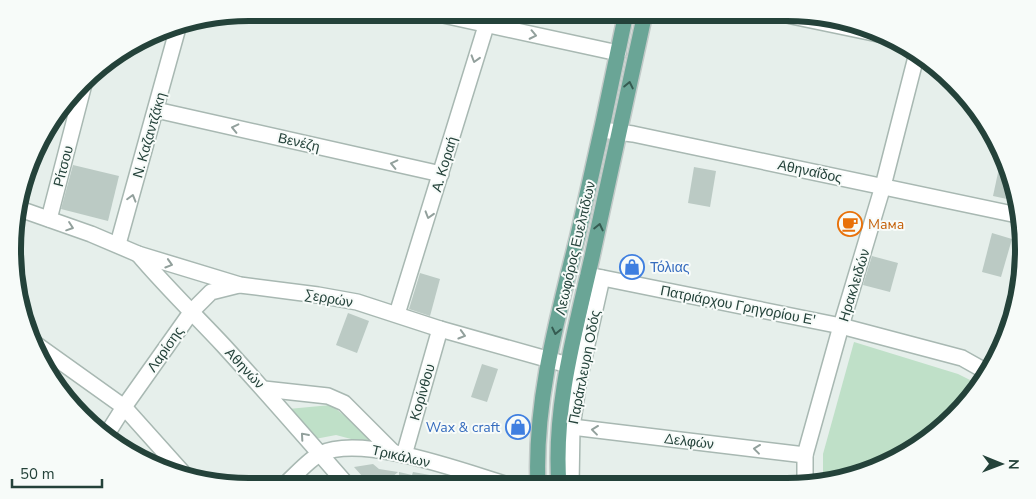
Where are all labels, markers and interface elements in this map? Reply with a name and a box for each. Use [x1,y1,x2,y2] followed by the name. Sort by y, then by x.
[529,29,538,39] one-way arrow
[471,55,481,63] one-way arrow
[623,80,634,89] one-way arrow
[128,90,171,180] street label: Ν. Καζαντζάκη
[231,123,240,134] one-way arrow
[276,128,322,157] street label: Βενέζη
[427,134,462,194] street label: Α. Κοραή
[49,143,78,189] street label: Ρίτσου
[776,155,844,188] street label: Αθηναΐδος
[389,159,398,170] one-way arrow
[551,179,600,317] street label: Λεωφόρος Ευελπίδων
[126,194,136,202] one-way arrow
[424,210,434,218] one-way arrow
[837,211,863,237] cafe icon: Мама
[868,215,904,234] place label: Мама
[66,221,74,231] one-way arrow
[593,223,603,232] one-way arrow
[834,246,875,324] street label: Ηρακλειδών
[619,254,645,280] shop icon: Τόλιας
[164,258,173,268] one-way arrow
[650,258,690,277] place label: Τόλιας
[659,281,817,330] street label: Πατριάρχου Γρηγορίου Ε'
[303,285,354,312] street label: Σερρών
[564,308,605,426] street label: Παράπλευρη Οδός
[143,322,188,376] street label: Λαρίσης
[551,326,562,335] one-way arrow
[458,329,466,339] one-way arrow
[221,344,269,393] street label: Αθηνών
[405,362,440,423] street label: Κορίνθου
[505,414,531,440] shop icon: Wax & craft
[426,418,500,437] place label: Wax & craft
[591,425,599,436] one-way arrow
[663,429,715,454] street label: Δελφών
[301,433,310,442] one-way arrow
[976,439,1026,489] north arrow
[370,441,432,472] street label: Τρικάλων
[752,444,760,455] one-way arrow
[12,456,102,488] scale bar
[1004,459,1023,470] text: N
[20,464,55,484] text: 50 m

